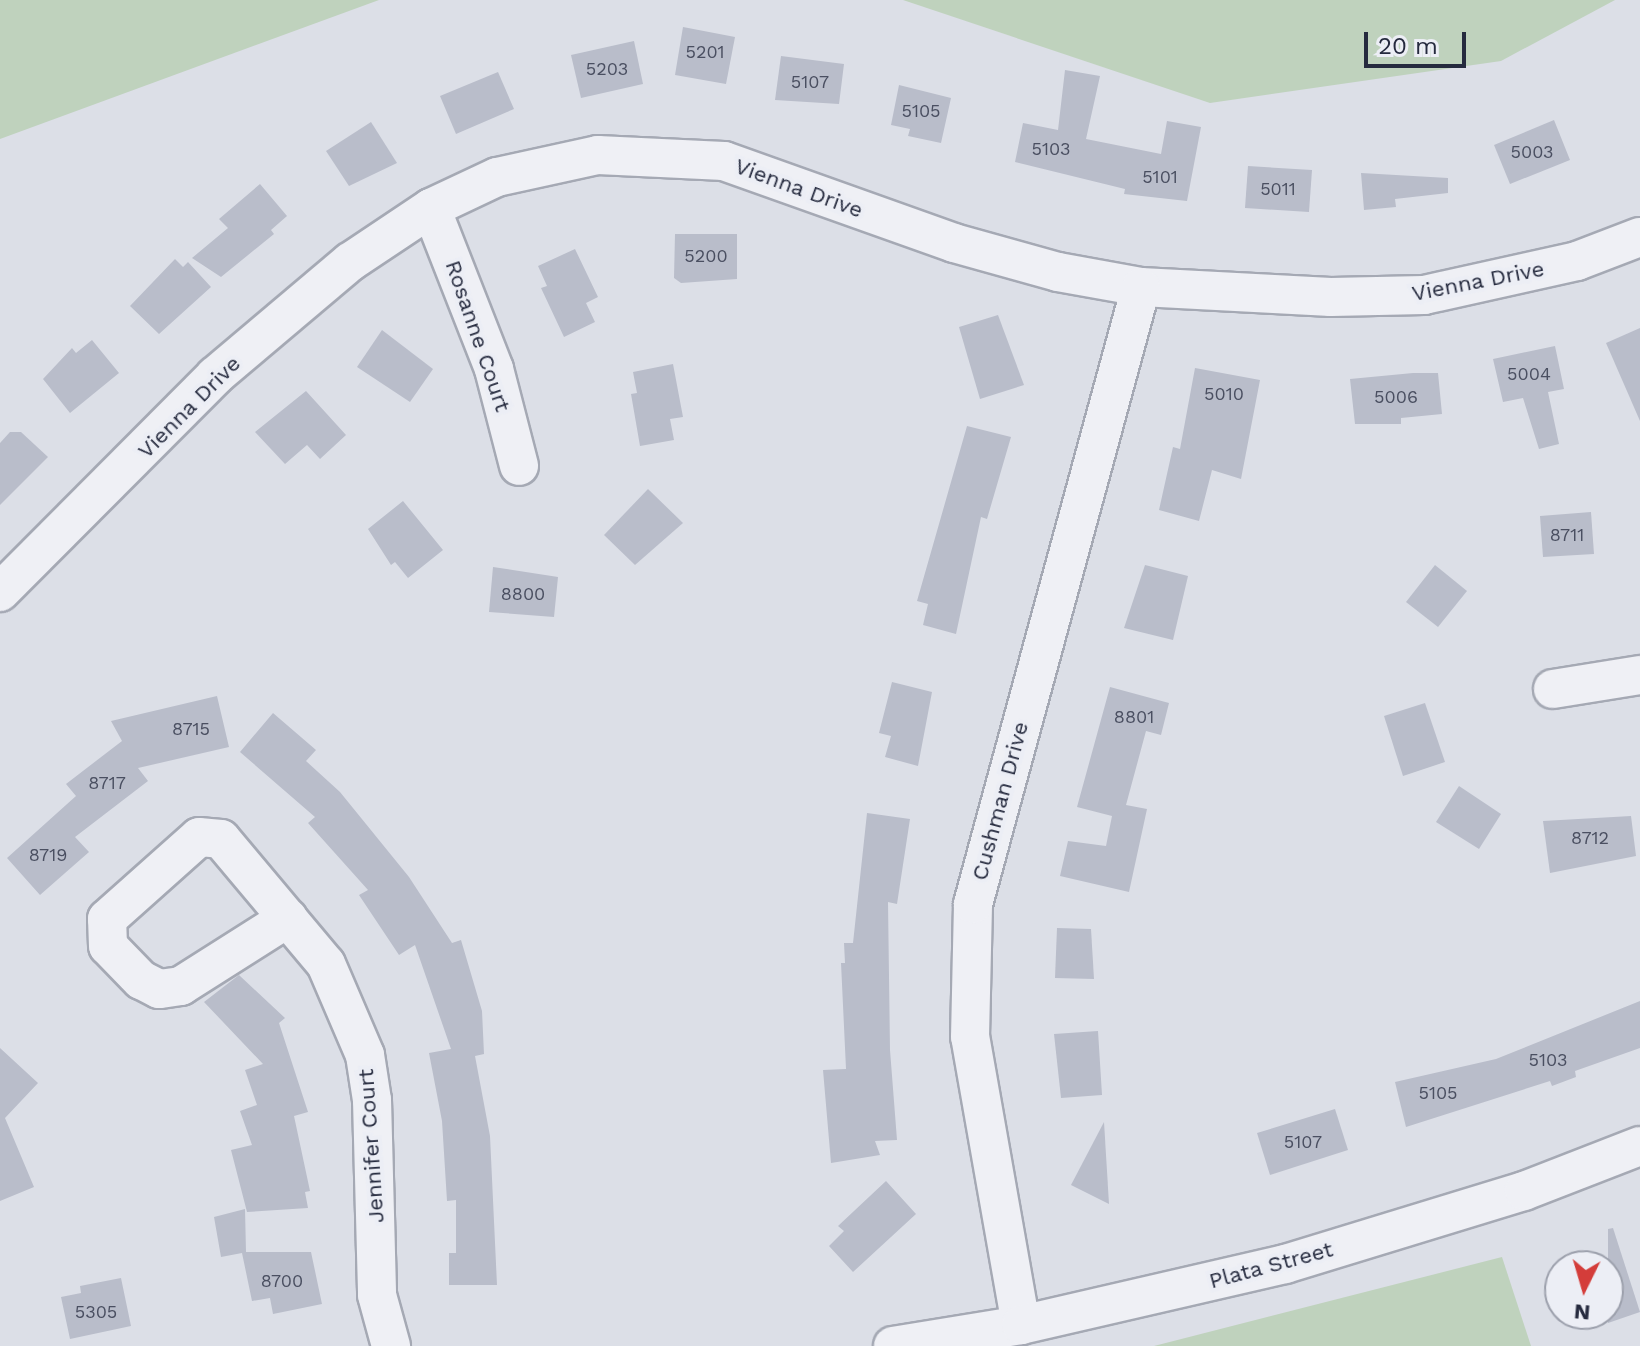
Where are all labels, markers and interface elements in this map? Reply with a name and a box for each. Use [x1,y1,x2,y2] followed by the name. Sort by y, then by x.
[1368,16,1470,66] scale bar
[1378,32,1438,60] text: 20 m
[685,41,725,63] house number: 5201
[586,58,628,80] house number: 5203
[791,71,829,93] house number: 5107
[901,100,941,122] house number: 5105
[1032,138,1070,160] house number: 5103
[1510,141,1554,163] house number: 5003
[731,153,867,223] street label: Vienna Drive
[1142,166,1178,188] house number: 5101
[1260,178,1296,200] house number: 5011
[684,245,728,267] house number: 5200
[1409,255,1547,307] street label: Vienna Drive
[440,257,516,415] street label: Rosanne Court
[132,350,246,464] street label: Vienna Drive
[1507,363,1551,385] house number: 5004
[1204,383,1244,405] house number: 5010
[1374,386,1418,408] house number: 5006
[1550,524,1584,546] house number: 8711
[501,583,545,605] house number: 8800
[1114,706,1154,728] house number: 8801
[172,718,210,740] house number: 8715
[966,719,1034,883] street label: Cushman Drive
[88,772,126,794] house number: 8717
[1571,827,1609,849] house number: 8712
[29,844,67,866] house number: 8719
[1529,1049,1567,1071] house number: 5103
[352,1068,390,1224] street label: Jennifer Court
[1418,1082,1458,1104] house number: 5105
[1284,1131,1322,1153] house number: 5107
[1206,1236,1336,1294] street label: Plata Street
[1544,1250,1624,1330] north arrow
[261,1270,303,1292] house number: 8700
[1573,1299,1591,1326] text: N
[75,1301,117,1323] house number: 5305

